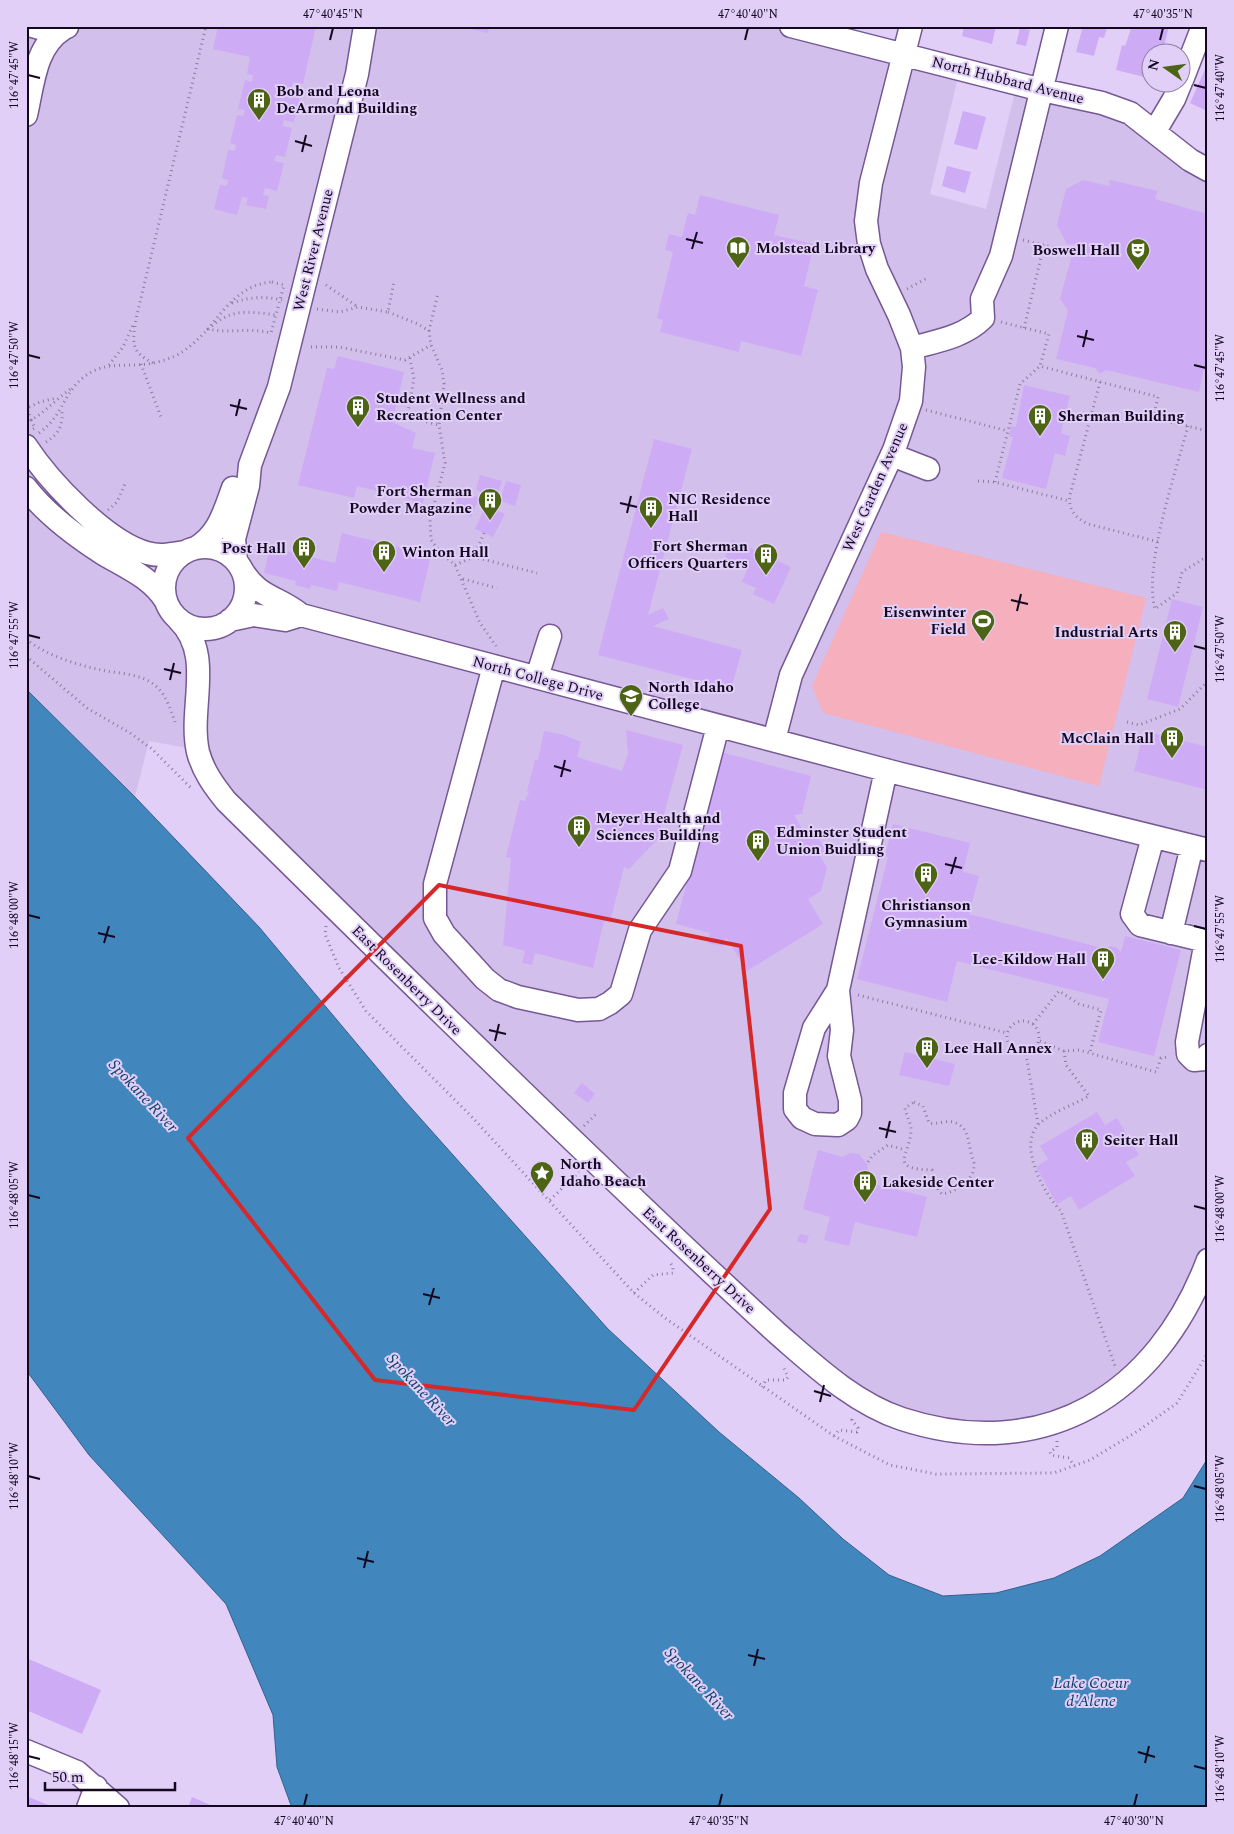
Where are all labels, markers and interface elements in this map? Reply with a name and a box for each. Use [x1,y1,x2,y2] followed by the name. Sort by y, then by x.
[303,5,363,24] text: 47°40'45"N
[718,5,778,24] text: 47°40'40"N
[1133,5,1193,24] text: 47°40'35"N
[5,41,24,109] text: 116°47'45"W
[1142,42,1192,92] north arrow
[929,50,1086,111] street label: North Hubbard Avenue
[1211,54,1230,122] text: 116°47'40"W
[1142,57,1165,73] text: N
[276,80,417,120] place label: Bob and Leona DeArmond Building
[246,87,272,121] building icon: Bob and Leona DeArmond Building
[287,187,340,314] street label: West River Avenue
[725,235,751,269] library icon: Molstead Library
[756,237,876,260] place label: Molstead Library
[1125,237,1151,271] theatre icon: Boswell Hall
[1032,239,1120,262] place label: Boswell Hall
[5,321,24,389] text: 116°47'50"W
[1211,334,1230,402] text: 116°47'45"W
[376,387,526,427] place label: Student Wellness and Recreation Center
[345,394,371,428] building icon: Student Wellness and Recreation Center
[1027,403,1053,437] building icon: Sherman Building
[1058,405,1184,428] place label: Sherman Building
[837,419,914,556] street label: West Garden Avenue
[349,480,472,520] place label: Fort Sherman Powder Magazine
[477,487,503,521] building icon: Fort Sherman Powder Magazine
[668,488,771,528] place label: NIC Residence Hall
[638,495,664,529] building icon: NIC Residence Hall
[291,535,317,569] building icon: Post Hall
[628,535,748,575] place label: Fort Sherman Officers Quarters
[222,537,286,560] place label: Post Hall
[371,539,397,573] building icon: Winton Hall
[402,541,489,564] place label: Winton Hall
[753,542,779,576] building icon: Fort Sherman Officers Quarters
[5,601,24,669] text: 116°47'55"W
[883,601,967,641] place label: Eisenwinter Field
[970,608,996,642] sports icon: Eisenwinter Field
[1211,615,1230,683] text: 116°47'50"W
[1162,619,1188,653] building icon: Industrial Arts
[1055,621,1158,644] place label: Industrial Arts
[470,650,606,707] street label: North College Drive
[648,676,734,716] place label: North Idaho College
[618,683,644,717] school or university icon: North Idaho College
[1159,725,1185,759] building icon: McClain Hall
[1061,727,1154,750] place label: McClain Hall
[596,807,721,847] place label: Meyer Health and Sciences Building
[566,814,592,848] building icon: Meyer Health and Sciences Building
[776,821,907,861] place label: Edminster Student Union Buidling
[745,828,771,862] building icon: Edminster Student Union Buidling
[913,861,939,895] building icon: Christianson Gymnasium
[5,881,24,949] text: 116°48'00"W
[881,894,971,934] place label: Christianson Gymnasium
[1211,895,1230,963] text: 116°47'55"W
[346,920,467,1041] street label: East Rosenberry Drive
[1090,946,1116,980] building icon: Lee-Kildow Hall
[972,948,1086,971] place label: Lee-Kildow Hall
[914,1035,940,1069] building icon: Lee Hall Annex
[944,1037,1052,1060] place label: Lee Hall Annex
[103,1054,184,1138] water label: Spokane River
[1074,1127,1100,1161] building icon: Seiter Hall
[1104,1129,1179,1152] place label: Seiter Hall
[560,1153,646,1193] place label: North Idaho Beach
[529,1160,555,1194] place icon: North Idaho Beach
[5,1161,24,1229] text: 116°48'05"W
[852,1169,878,1203] building icon: Lakeside Center
[882,1171,995,1194] place label: Lakeside Center
[1211,1175,1230,1243] text: 116°48'00"W
[637,1201,761,1319] street label: East Rosenberry Drive
[381,1348,462,1432] water label: Spokane River
[5,1442,24,1510] text: 116°48'10"W
[1211,1455,1230,1523] text: 116°48'05"W
[659,1642,740,1726] water label: Spokane River
[1053,1671,1129,1713] water label: Lake Coeur d'Alene
[5,1722,24,1790] text: 116°48'15"W
[1211,1735,1230,1803] text: 116°48'10"W
[45,1759,175,1791] scale bar
[52,1766,84,1789] text: 50 m
[274,1812,334,1831] text: 47°40'40"N
[689,1812,749,1831] text: 47°40'35"N
[1104,1812,1164,1831] text: 47°40'30"N

